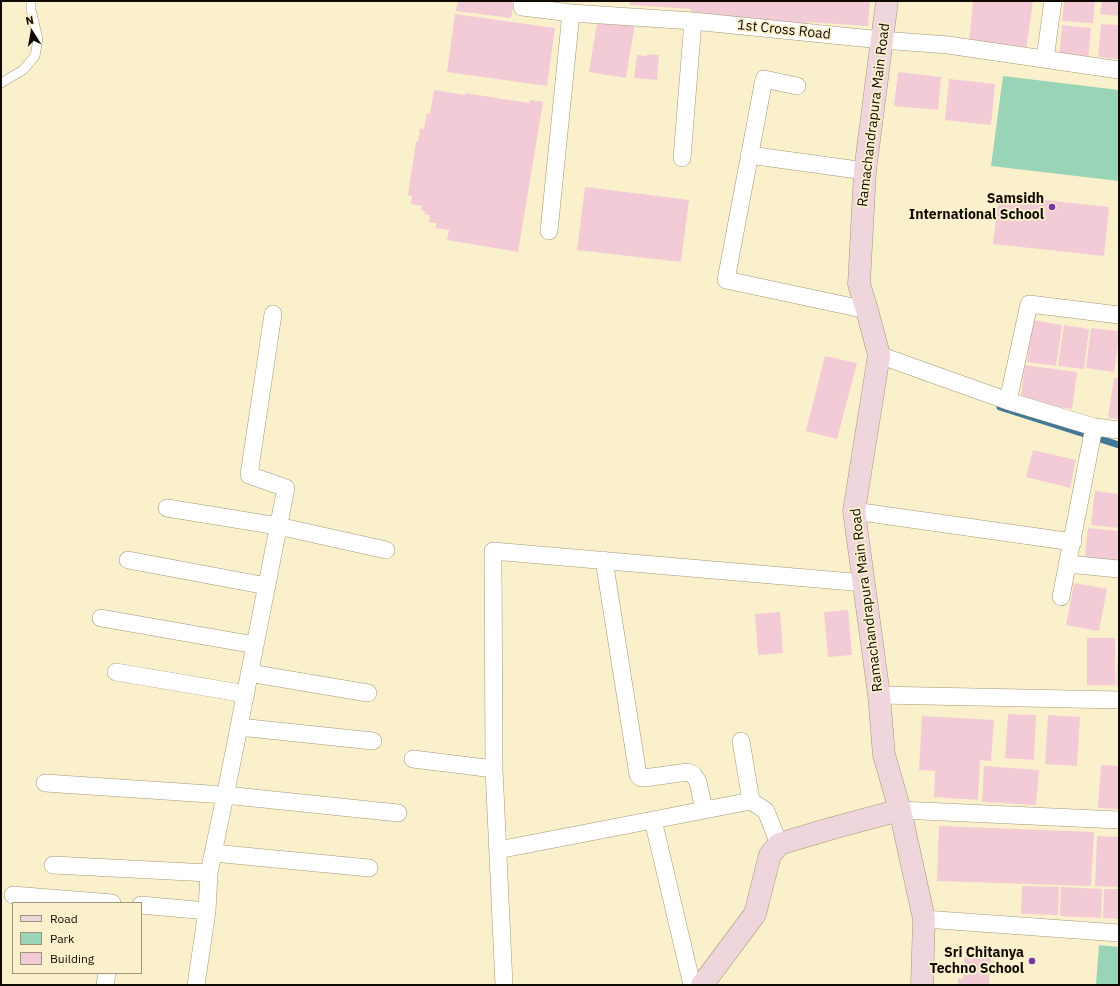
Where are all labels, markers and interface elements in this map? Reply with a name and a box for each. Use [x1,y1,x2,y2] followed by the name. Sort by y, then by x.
[12,12,52,52] north arrow
[24,13,35,28] text: N
[736,17,832,43] street label: 1st Cross Road
[854,22,894,208] street label: Ramachandrapura Main Road
[909,191,1044,224] place label: Samsidh International School
[1047,202,1057,212] marker: Samsidh International School
[847,507,887,693] street label: Ramachandrapura Main Road
[12,902,142,974] legend
[50,911,78,926] text: Road
[50,931,74,946] text: Park
[929,945,1024,978] place label: Sri Chitanya Techno School
[50,951,94,966] text: Building
[1027,956,1037,966] marker: Sri Chitanya Techno School

